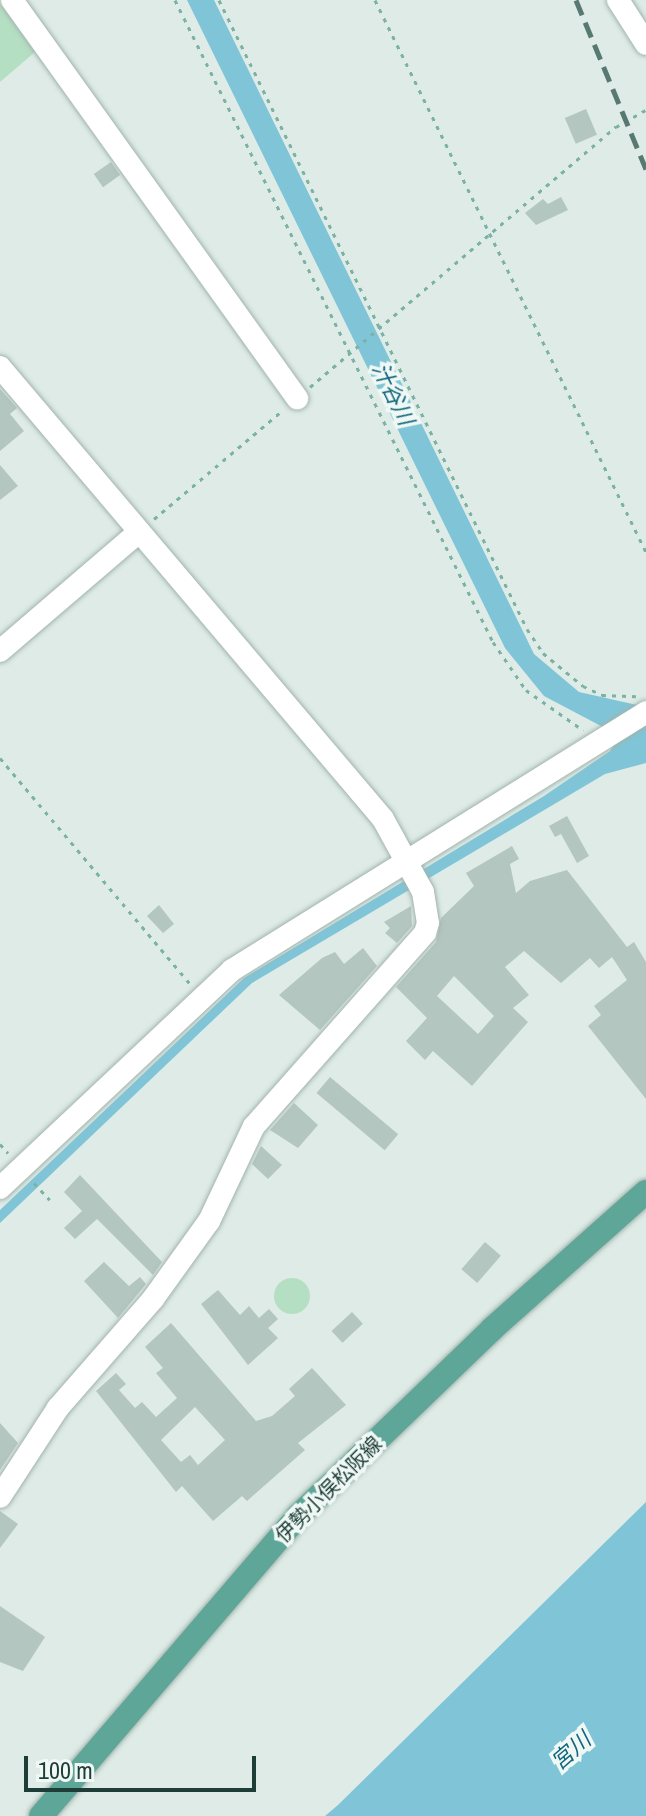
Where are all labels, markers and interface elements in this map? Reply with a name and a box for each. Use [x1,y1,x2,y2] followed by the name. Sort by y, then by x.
[367,359,419,429] water label: 汁谷川
[270,1431,386,1547] street label: 伊勢小俣松阪線
[546,1727,596,1775] water label: 宮川
[28,1740,260,1790] scale bar
[38,1754,93,1786] text: 100 m

